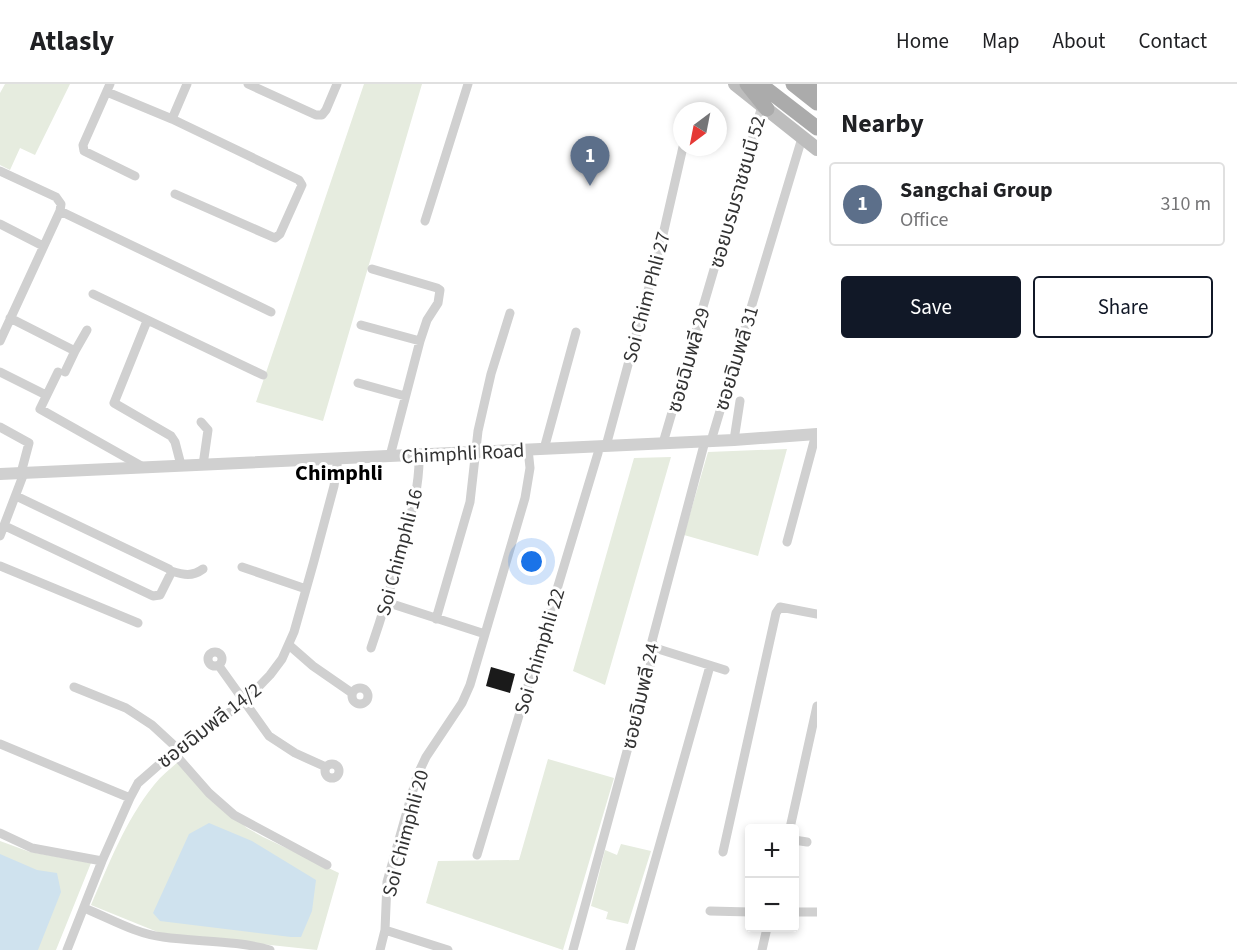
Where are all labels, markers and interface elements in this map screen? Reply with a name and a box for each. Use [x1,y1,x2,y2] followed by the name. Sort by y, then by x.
[30,21,114,61] text: Atlasly
[896,26,949,56] text: Home
[982,26,1020,56] text: Map
[1053,26,1105,56] text: About
[1138,26,1207,56] text: Contact
[673,102,727,156] north arrow
[841,105,924,142] text: Nearby
[703,113,773,272] street label: ซอยบรมราชชนนี 52
[570,136,610,186] pin: 1
[900,174,1053,206] text: Sangchai Group
[857,190,868,218] text: 1
[1161,190,1211,218] text: 310 m
[900,206,948,234] text: Office
[616,229,678,366] street label: Soi Chim Phli 27
[841,276,1021,338] button: Save
[1033,276,1213,338] button: Share
[708,303,766,414] street label: ซอยฉิมพลี 31
[661,304,717,416] street label: ซอยฉิมพลี 29
[401,437,525,471] street label: Chimphli Road
[295,457,383,489] district label: Chimphli
[370,486,430,619] street label: Soi Chimphli 16
[517,547,546,576] your location
[508,585,572,718] street label: Soi Chimphli 22
[615,640,667,752] street label: ซอยฉิมพลี 24
[152,676,268,775] street label: ซอยฉิมพลี 14/2
[376,767,436,900] street label: Soi Chimphli 20
[745,824,799,932] map controls
[745,824,799,878] button: +
[745,878,799,932] button: −

